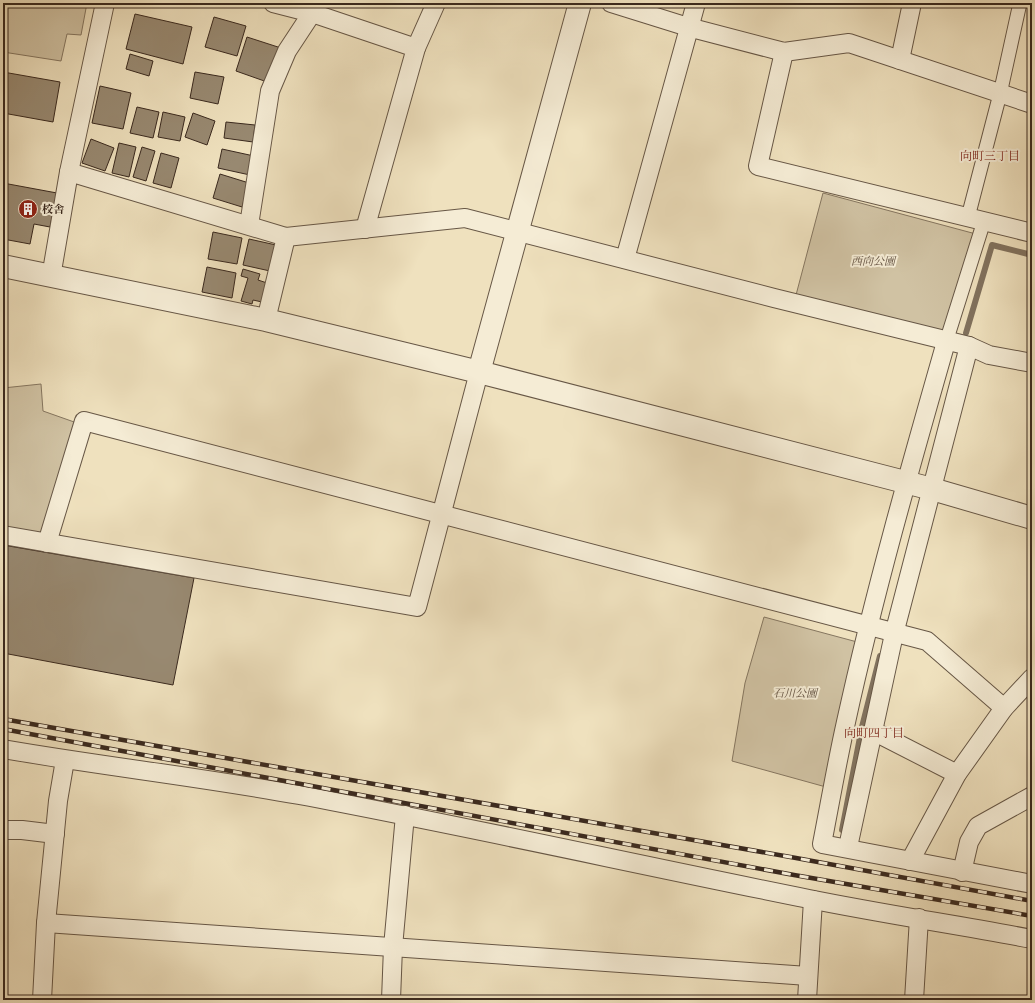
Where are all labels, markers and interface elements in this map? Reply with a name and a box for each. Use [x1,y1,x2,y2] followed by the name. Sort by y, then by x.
[960,149,1020,163] district label: 向町三丁目
[17,198,39,220] building icon: 校舎
[42,203,65,216] place label: 校舎
[851,255,897,268] park label: 西向公園
[773,687,819,700] park label: 石川公園
[844,726,904,740] district label: 向町四丁目

